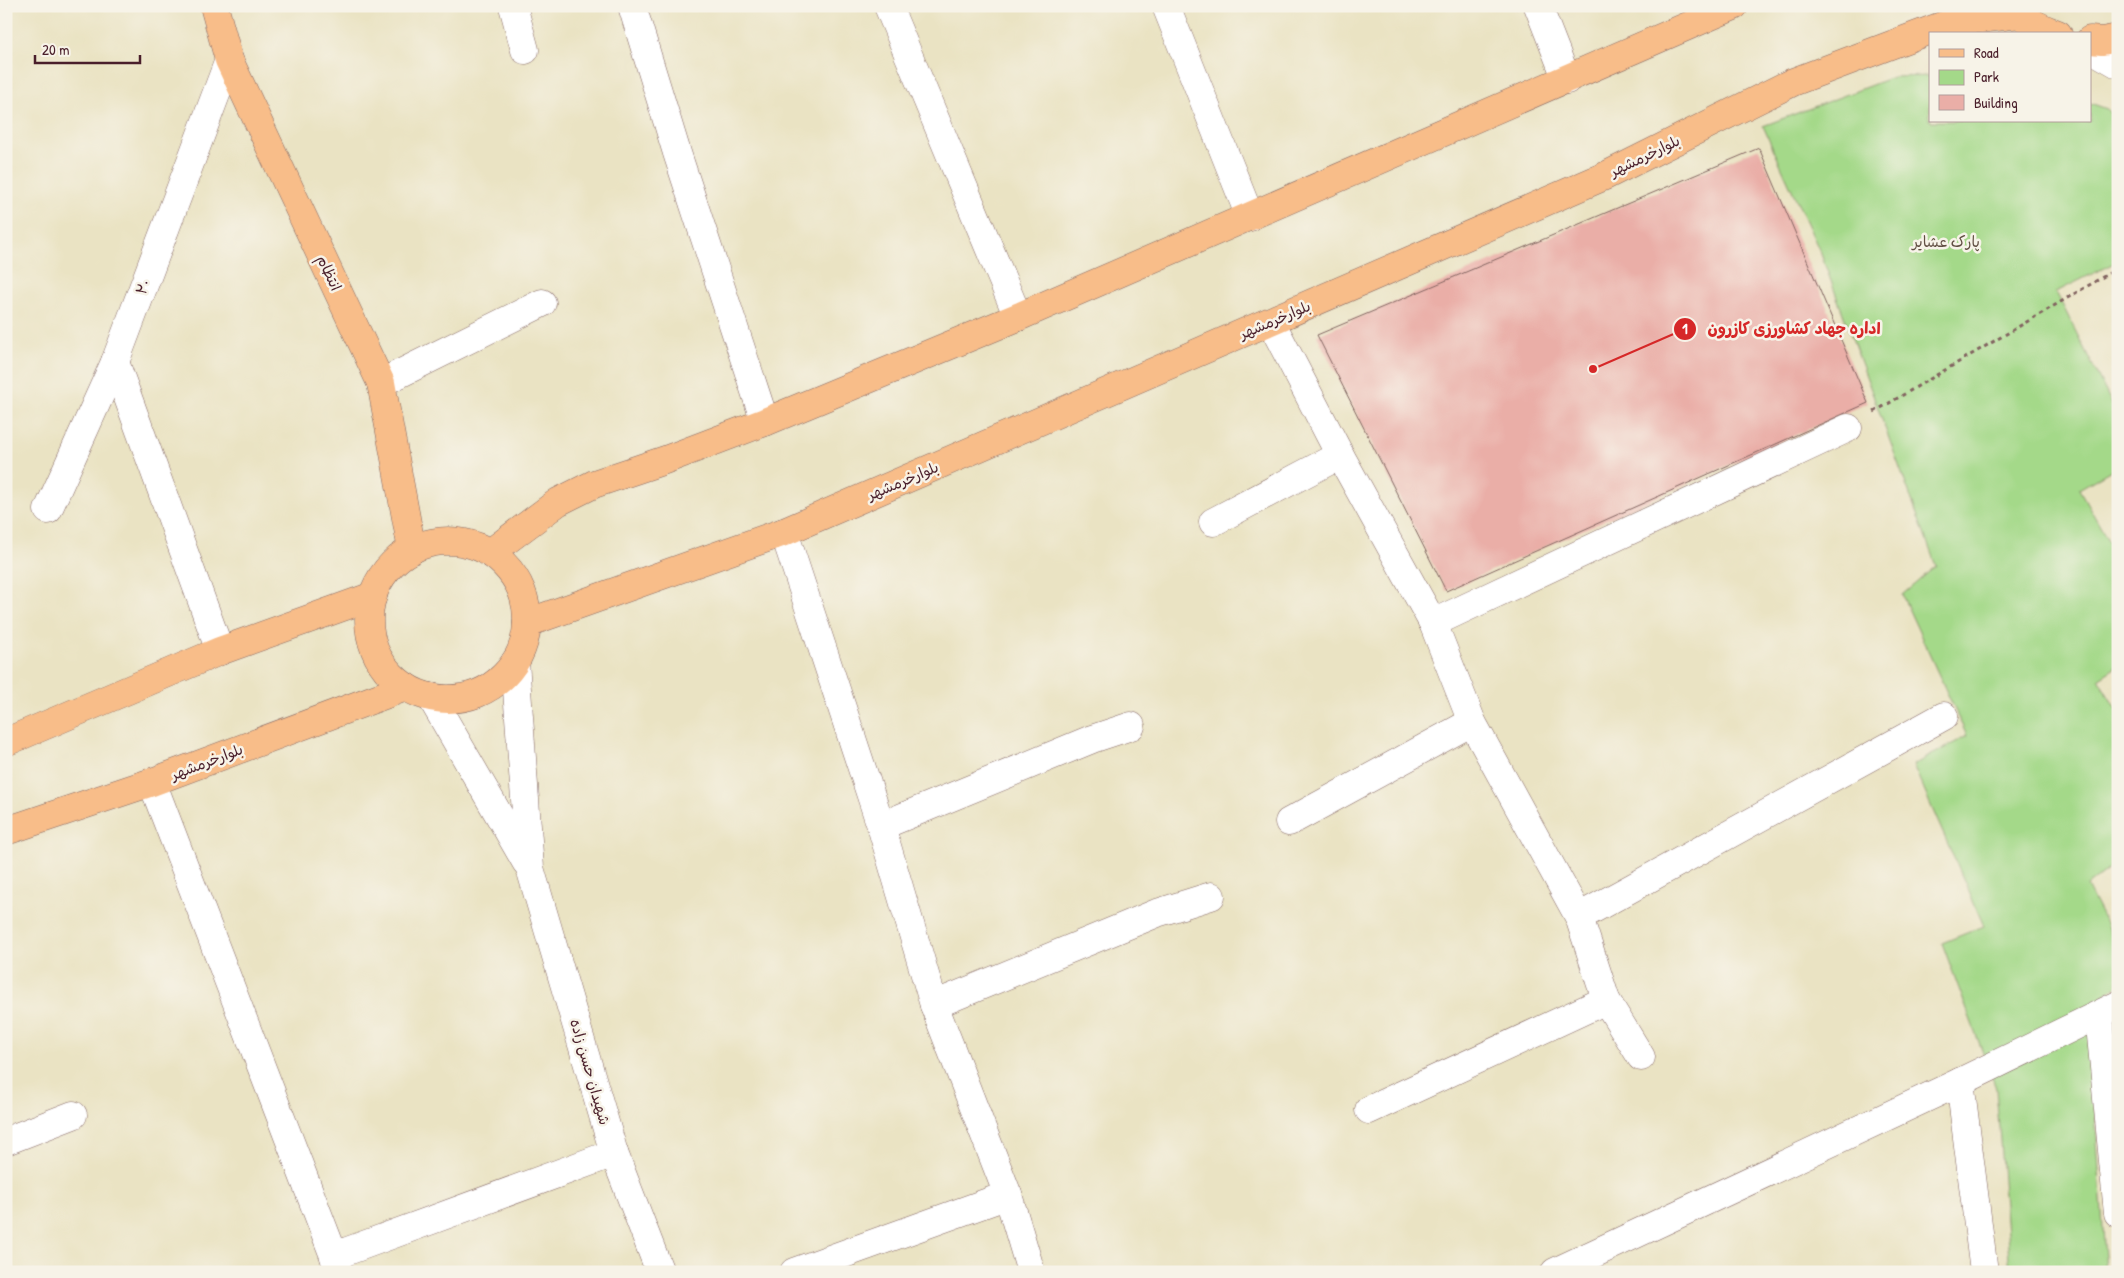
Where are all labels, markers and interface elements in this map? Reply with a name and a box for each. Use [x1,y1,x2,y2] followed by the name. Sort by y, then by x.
[35,32,140,64] scale bar
[1929,32,2092,122] legend
[42,39,69,60] text: 20 m
[1974,42,1999,63] text: Road
[1974,66,1999,87] text: Park
[1974,92,2018,113] text: Building
[1605,130,1683,182] street label: بلوارخرمشهر
[1910,231,1980,252] park label: پارک عشایر
[311,251,347,295] street label: انتظام
[130,276,155,298] street label: ۲۰
[1234,295,1314,345] street label: بلوارخرمشهر
[1672,313,1890,344] callout: اداره جهاد کشاورزی کازرون
[1707,317,1881,339] text: اداره جهاد کشاورزی کازرون
[1682,318,1688,339] text: 1
[862,456,942,506] street label: بلوارخرمشهر
[166,738,246,786] street label: بلوارخرمشهر
[565,1016,616,1127] street label: شهیدان حسن زاده

